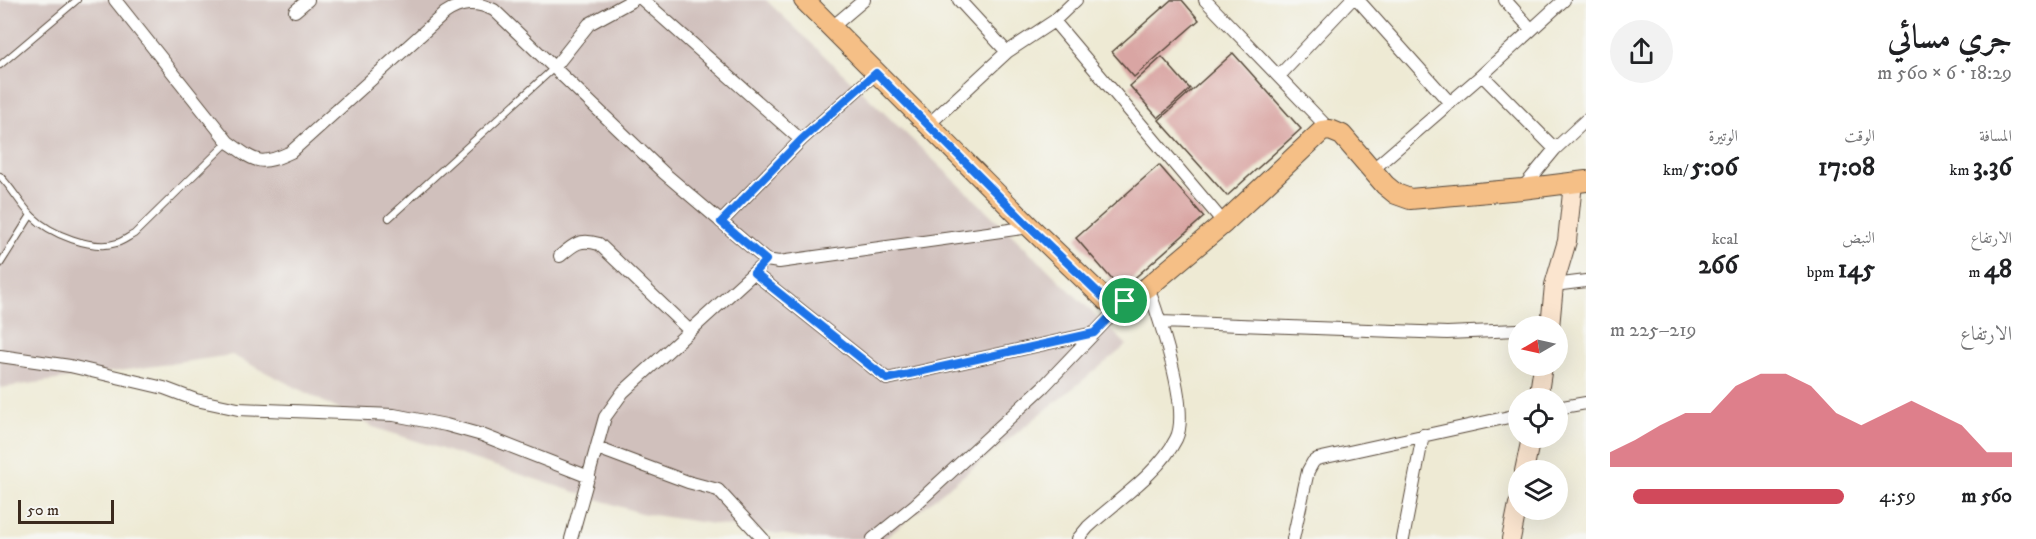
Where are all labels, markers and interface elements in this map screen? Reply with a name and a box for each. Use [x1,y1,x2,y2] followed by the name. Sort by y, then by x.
[1887,18,2012,59] text: جري مسائي
[1610,20,1673,83] button: share
[1877,61,2012,86] text: 18:29 · 6 × 560 m
[1708,126,1738,146] text: الوتيرة
[1844,126,1875,146] text: الوقت
[1979,126,2012,146] text: المسافة
[1691,151,1738,184] text: 5:06
[1818,151,1875,184] text: 17:08
[1973,151,2012,184] text: 3.36
[1663,160,1691,180] text: /km
[1950,160,1973,180] text: km
[1842,228,1875,248] text: النبض
[1970,228,2012,248] text: الارتفاع
[1712,229,1738,249] text: kcal
[1698,249,1738,282] text: 266
[1838,253,1875,286] text: 145
[1984,253,2012,286] text: 48
[1807,262,1838,282] text: bpm
[1969,262,1984,282] text: m
[1099,275,1150,326] pin
[1108,284,1141,317] icon: arrive
[1508,316,1568,376] north arrow
[1508,316,1568,520] map controls
[1610,318,1696,343] text: 219–225 m
[1960,322,2012,347] text: الارتفاع
[1508,388,1568,448] button: locate
[1508,460,1568,520] button: layers
[1879,484,1916,509] text: 4:59
[1962,484,2012,509] text: 560 m
[18,497,114,524] scale bar
[27,500,59,520] text: 50 m

